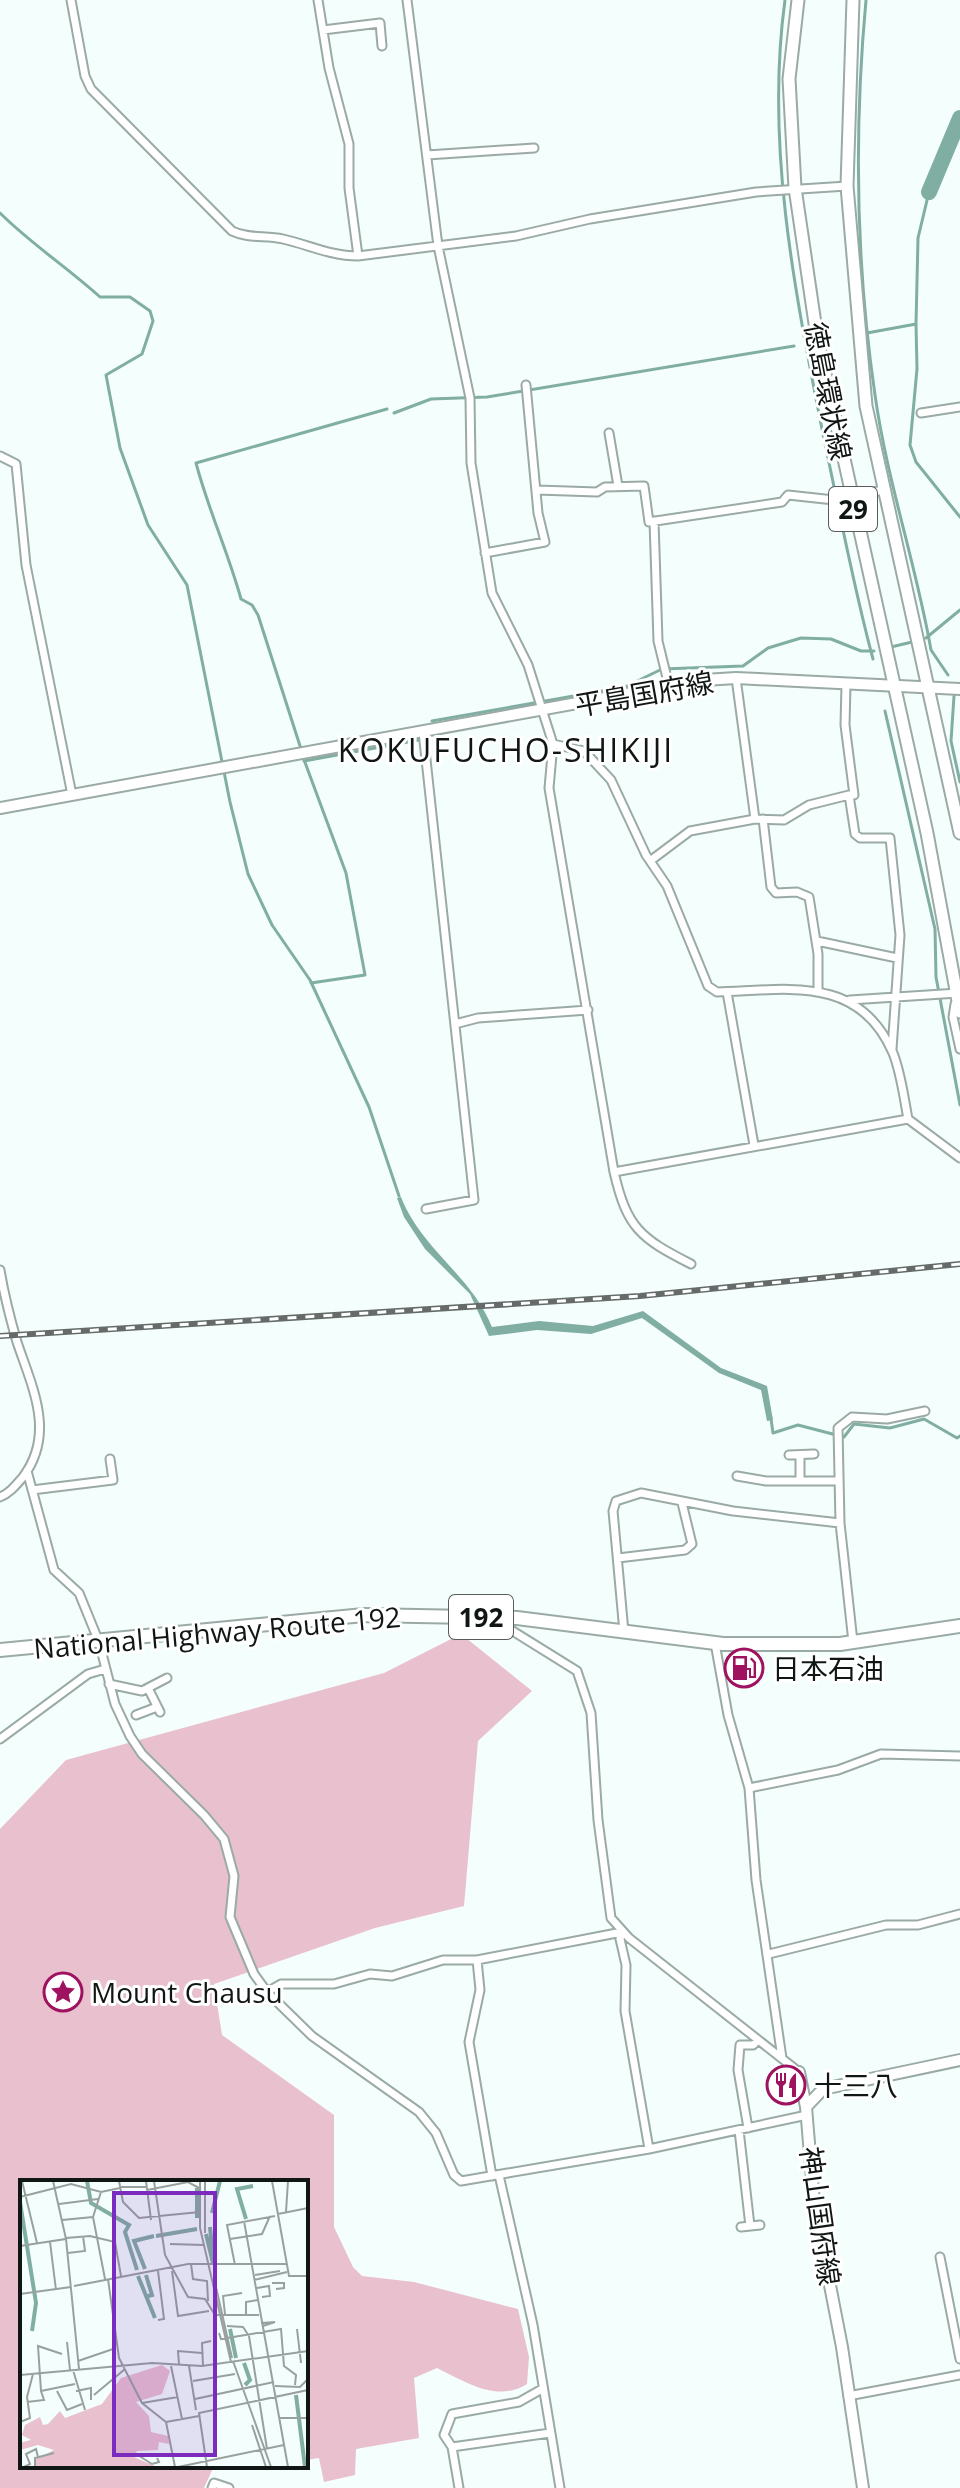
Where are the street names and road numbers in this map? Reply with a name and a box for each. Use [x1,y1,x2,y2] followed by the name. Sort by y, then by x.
[797,319,861,463] street label: 徳島環状線
[829,487,877,531] road number: 29
[572,662,716,724] street label: 平島国府線
[449,1595,513,1639] road number: 192
[32,1597,402,1667] street label: National Highway Route 192
[792,2144,850,2288] street label: 神山国府線

